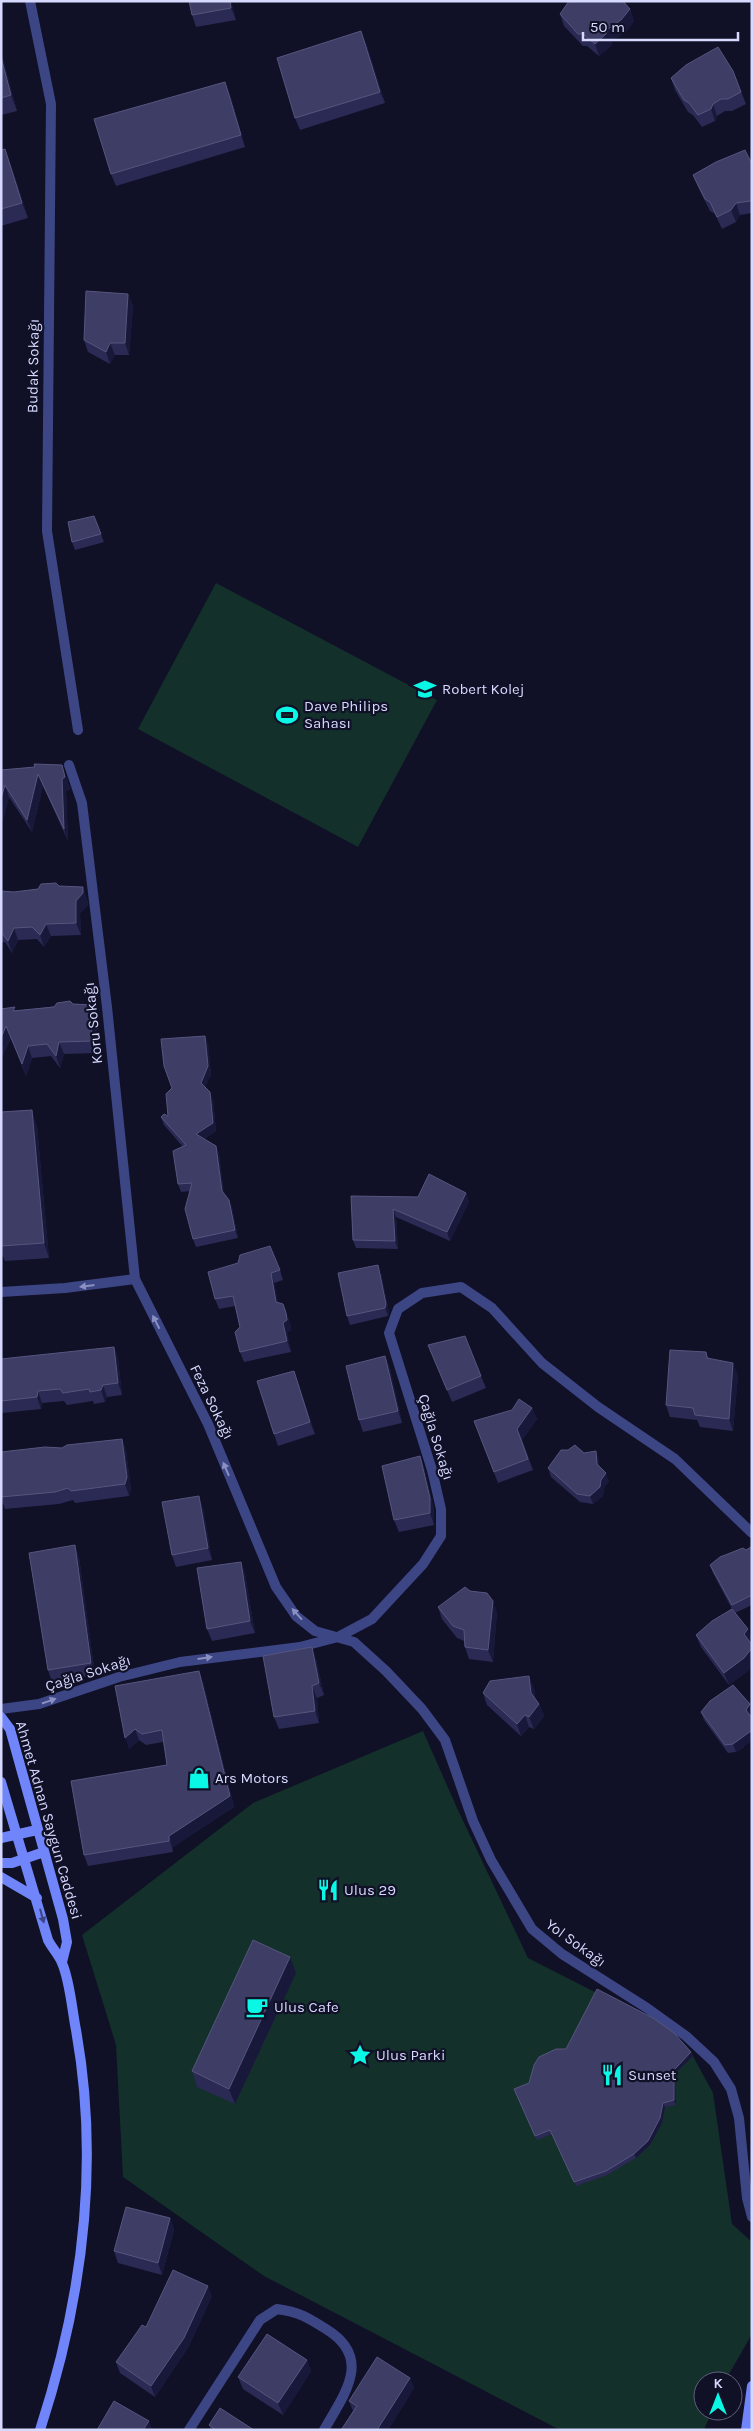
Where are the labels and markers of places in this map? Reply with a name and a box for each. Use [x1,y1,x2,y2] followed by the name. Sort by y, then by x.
[412,676,438,702] school or university icon: Robert Kolej
[442,680,525,698] place label: Robert Kolej
[304,697,388,732] place label: Dave Philips Sahası
[274,702,300,728] sports icon: Dave Philips Sahası
[186,1765,212,1791] shop icon: Ars Motors
[215,1769,289,1787] place label: Ars Motors
[315,1877,341,1903] restaurant icon: Ulus 29
[344,1881,396,1899] place label: Ulus 29
[244,1994,270,2020] cafe icon: Ulus Cafe
[274,1998,339,2016] place label: Ulus Cafe
[347,2042,373,2068] place icon: Ulus Parki
[376,2046,445,2064] place label: Ulus Parki
[599,2062,625,2088] restaurant icon: Sunset
[628,2066,677,2084] place label: Sunset

